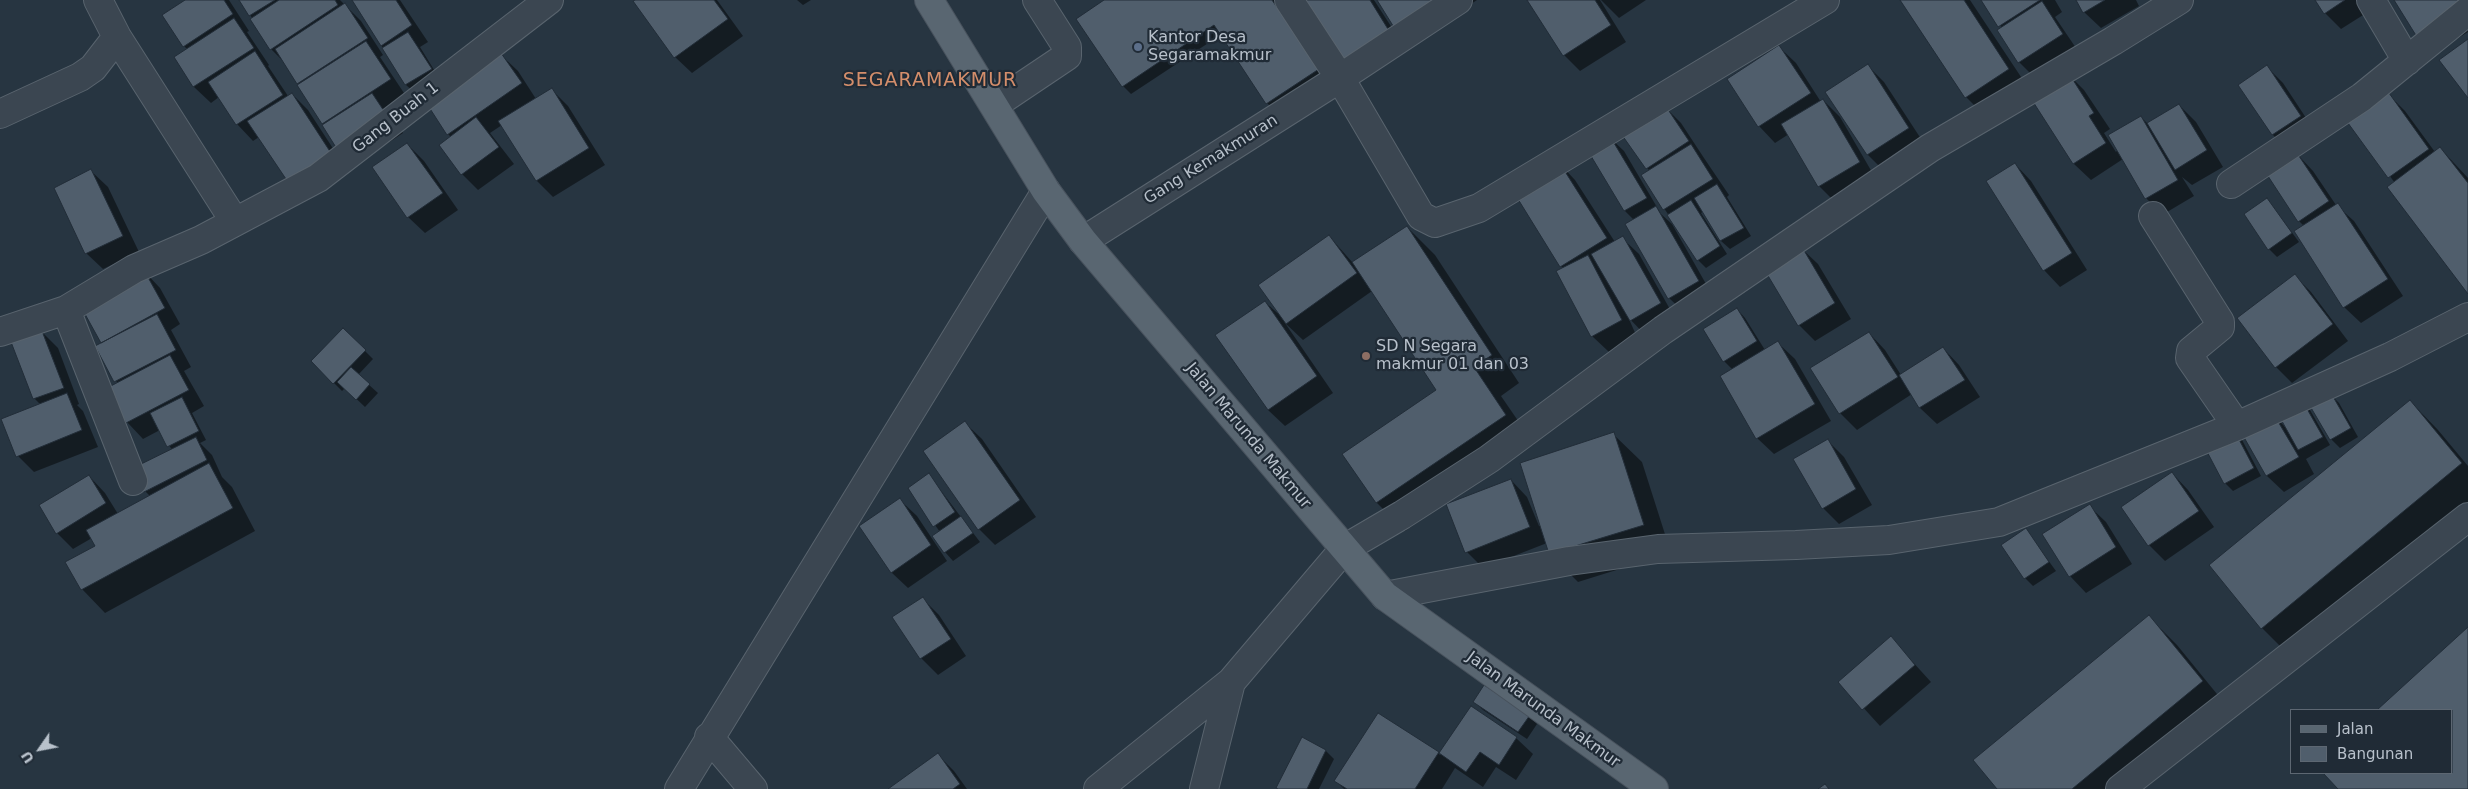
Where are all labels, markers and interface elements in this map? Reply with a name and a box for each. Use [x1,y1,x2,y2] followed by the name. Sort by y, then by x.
[1148,28,1271,66] place label: Kantor Desa Segaramakmur
[1132,41,1144,53] marker: Kantor Desa Segaramakmur
[841,70,1019,92] district label: SEGARAMAKMUR
[349,78,443,158] street label: Gang Buah 1
[1141,111,1281,209] street label: Gang Kemakmuran
[1376,337,1529,375] place label: SD N Segara makmur 01 dan 03
[1360,350,1372,362] marker: SD N Segara makmur 01 dan 03
[1181,359,1315,513] street label: Jalan Marunda Makmur
[1463,648,1623,772] street label: Jalan Marunda Makmur
[2290,709,2453,774] legend
[2337,720,2373,738] text: Jalan
[15,724,65,774] north arrow
[2337,745,2413,763] text: Bangunan
[18,748,37,766] text: U

